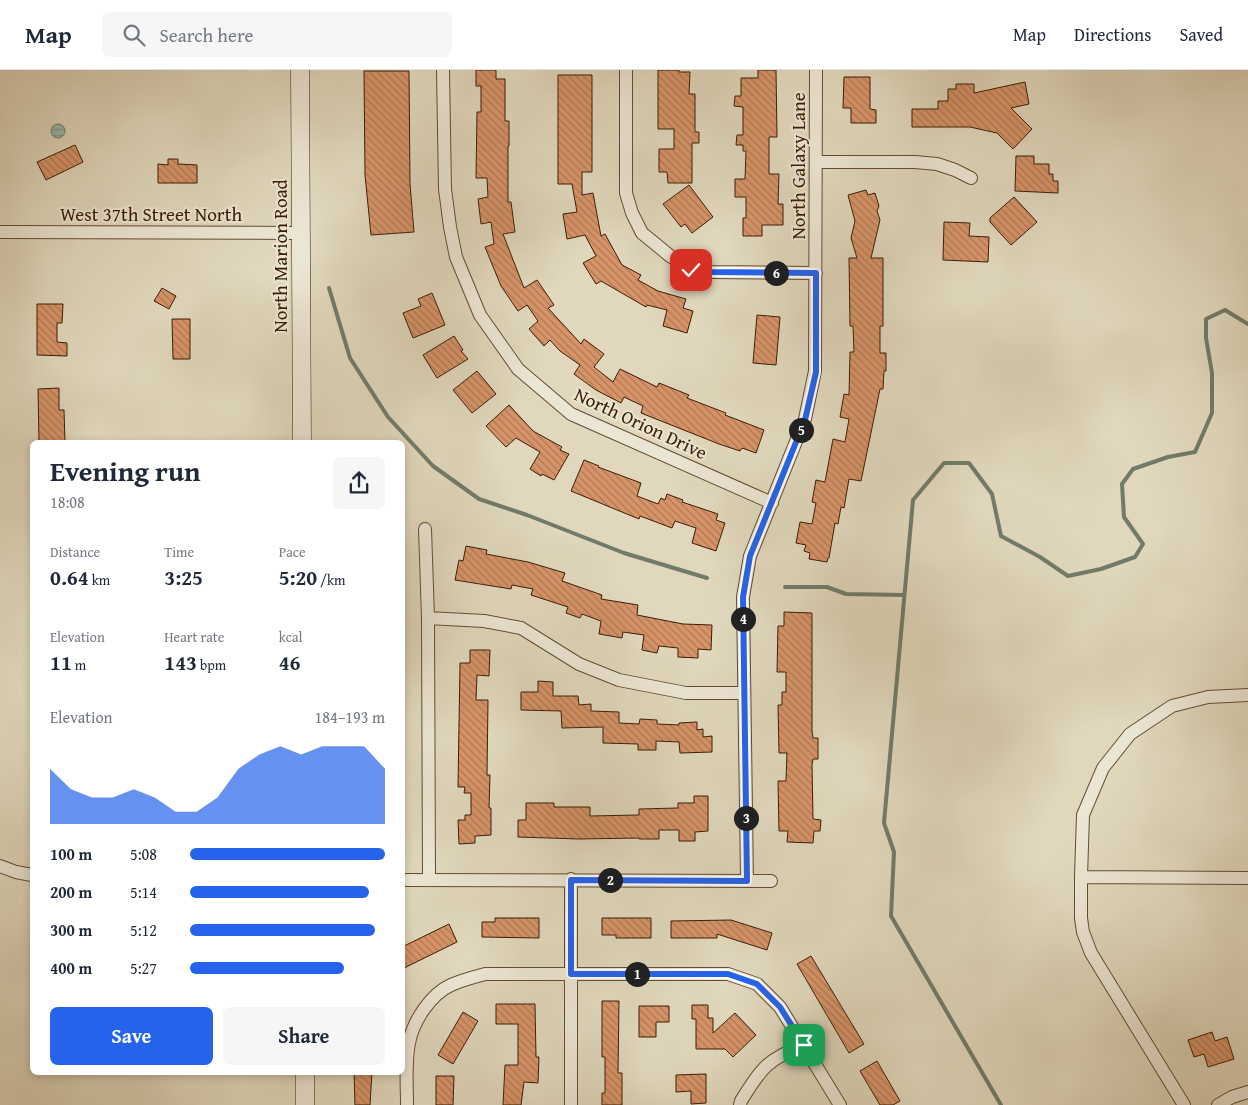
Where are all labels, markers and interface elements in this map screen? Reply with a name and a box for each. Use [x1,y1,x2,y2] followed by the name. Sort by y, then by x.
[102,12,452,57] search box
[25,17,72,52] text: Map
[120,21,148,49] icon: search
[160,21,253,49] text: Search here
[1013,21,1046,48] text: Map
[1074,21,1151,48] text: Directions
[1179,21,1223,48] text: Saved
[784,92,812,240] street label: North Galaxy Lane
[266,178,294,333] street label: North Marion Road
[60,200,242,228] street label: West 37th Street North
[670,249,712,291] pin
[677,256,705,284] icon: check
[764,260,788,286] pin: 6
[773,263,780,283] text: 6
[570,380,712,466] street label: North Orion Drive
[788,418,814,442] pin: 5
[798,420,805,440] text: 5
[50,450,201,491] text: Evening run
[333,457,385,509] button: share
[50,490,85,514] text: 18:08
[50,542,100,562] text: Distance
[164,542,194,562] text: Time
[279,542,306,562] text: Pace
[50,562,89,593] text: 0.64
[164,562,203,593] text: 3:25
[279,562,317,593] text: 5:20
[89,570,110,590] text: km
[317,570,345,590] text: /km
[730,606,756,632] pin: 4
[740,609,747,629] text: 4
[50,627,105,647] text: Elevation
[164,627,224,647] text: Heart rate
[279,627,303,647] text: kcal
[50,647,72,678] text: 11
[164,647,197,678] text: 143
[279,647,300,678] text: 46
[72,655,86,675] text: m
[197,655,226,675] text: bpm
[50,705,113,729] text: Elevation
[315,705,385,729] text: 184–193 m
[734,806,758,830] pin: 3
[743,808,750,828] text: 3
[50,842,92,866] text: 100 m
[130,842,157,866] text: 5:08
[598,868,622,892] pin: 2
[607,870,614,890] text: 2
[50,880,92,904] text: 200 m
[130,880,157,904] text: 5:14
[50,918,92,942] text: 300 m
[130,918,157,942] text: 5:12
[50,956,92,980] text: 400 m
[130,956,157,980] text: 5:27
[624,962,650,986] pin: 1
[634,964,641,984] text: 1
[50,1007,213,1065] button: Save
[223,1007,385,1065] button: Share
[783,1024,825,1066] pin
[790,1031,818,1059] icon: arrive

